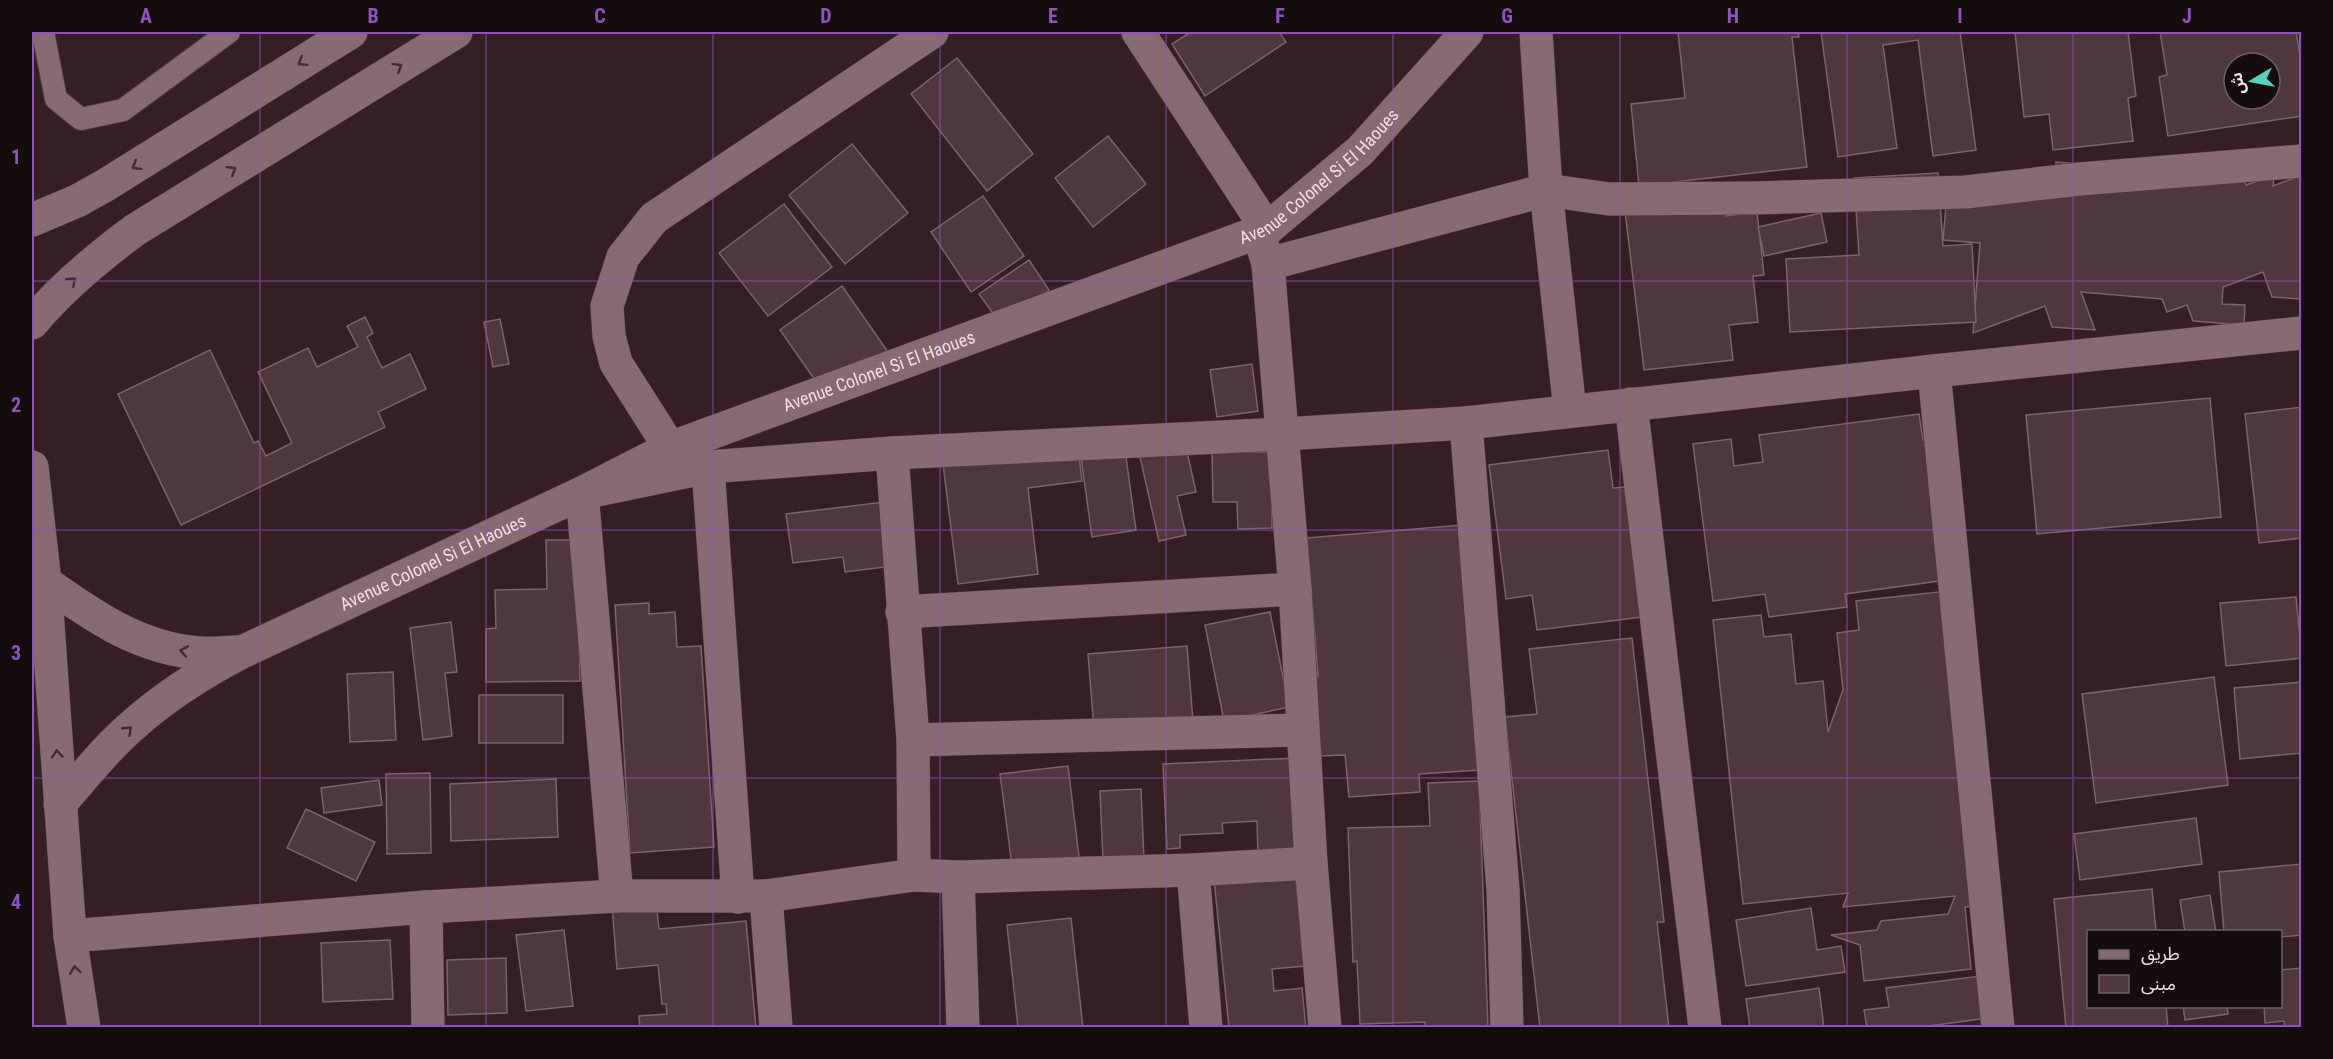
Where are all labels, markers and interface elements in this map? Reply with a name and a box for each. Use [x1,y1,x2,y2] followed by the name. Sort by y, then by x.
[140,4,152,28] text: A
[367,4,379,28] text: B
[594,4,606,28] text: C
[820,4,832,28] text: D
[1048,4,1058,28] text: E
[1275,4,1285,28] text: F
[1501,4,1513,28] text: G
[1727,4,1739,28] text: H
[1957,4,1963,28] text: I
[2182,4,2192,28] text: J
[2222,51,2282,111] north arrow
[298,55,308,67] one-way arrow
[392,63,402,75] one-way arrow
[2226,71,2249,96] text: ش
[1236,104,1403,248] street label: Avenue Colonel Si El Haoues
[11,145,21,169] text: 1
[132,158,142,170] one-way arrow
[226,165,236,177] one-way arrow
[65,277,76,288] one-way arrow
[780,326,978,416] street label: Avenue Colonel Si El Haoues
[11,393,21,417] text: 2
[336,510,529,615] street label: Avenue Colonel Si El Haoues
[11,641,21,665] text: 3
[179,645,189,657] one-way arrow
[121,726,131,737] one-way arrow
[51,750,64,759] one-way arrow
[11,890,21,914] text: 4
[2087,930,2282,1008] legend
[2141,943,2180,965] text: طريق
[70,965,82,974] one-way arrow
[2141,973,2176,995] text: مبنى

